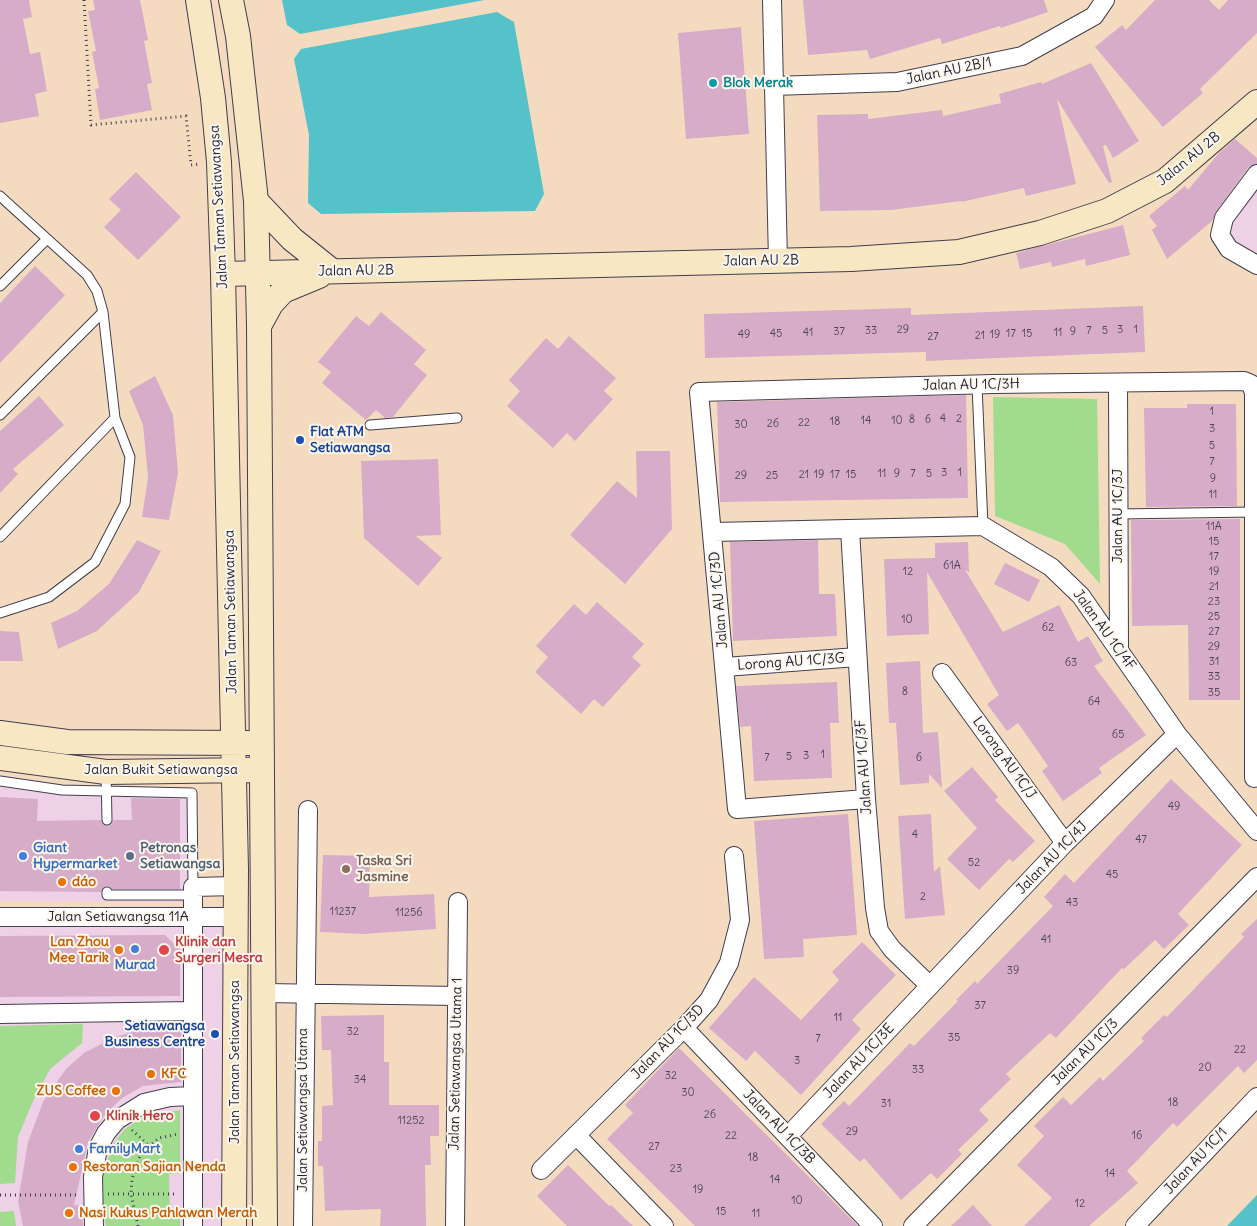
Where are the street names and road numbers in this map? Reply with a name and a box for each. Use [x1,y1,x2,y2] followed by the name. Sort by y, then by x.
[905,54,993,88] street label: Jalan AU 2B/1
[206,125,232,289] street label: Jalan Taman Setiawangsa
[1154,128,1224,190] street label: Jalan AU 2B
[723,252,799,270] street label: Jalan AU 2B
[318,262,394,280] street label: Jalan AU 2B
[922,376,1020,394] street label: Jalan AU 1C/3H
[1110,469,1126,563] street label: Jalan AU 1C/3J
[221,530,241,694] street label: Jalan Taman Setiawangsa
[706,551,732,649] street label: Jalan AU 1C/3D
[1069,586,1139,674] street label: Jalan AU 1C/4F
[737,650,845,674] street label: Lorong AU 1C/3G
[969,714,1039,802] street label: Lorong AU 1C/J
[852,719,876,815] street label: Jalan AU 1C/3F
[84,762,238,778] street label: Jalan Bukit Setiawangsa
[1013,818,1091,898] street label: Jalan AU 1C/4J
[47,909,189,925] street label: Jalan Setiawangsa 11A
[446,977,466,1151] street label: Jalan Setiawangsa Utama 1
[227,980,243,1144] street label: Jalan Taman Setiawangsa
[628,1001,708,1083] street label: Jalan AU 1C/3D
[1048,1015,1122,1089] street label: Jalan AU 1C/3
[820,1020,898,1102] street label: Jalan AU 1C/3E
[295,1028,311,1192] street label: Jalan Setiawangsa Utama
[739,1086,819,1168] street label: Jalan AU 1C/3B
[1161,1124,1231,1198] street label: Jalan AU 1C/1

